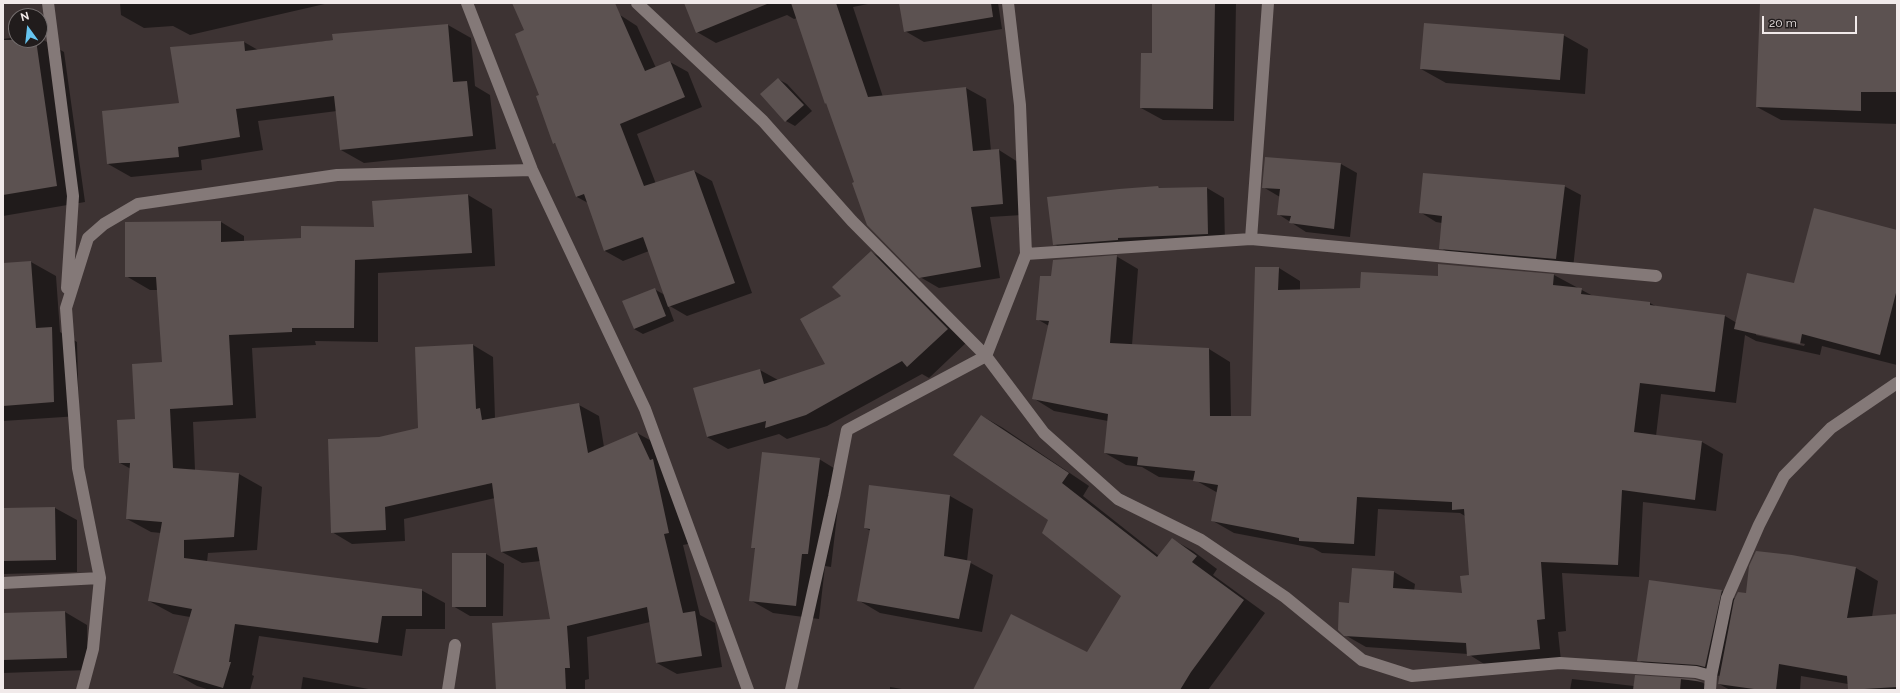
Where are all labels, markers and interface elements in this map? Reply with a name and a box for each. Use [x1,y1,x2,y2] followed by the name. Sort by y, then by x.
[8,8,48,48] north arrow
[1764,8,1859,34] scale bar
[19,10,31,24] text: N
[1769,16,1797,30] text: 20 m

